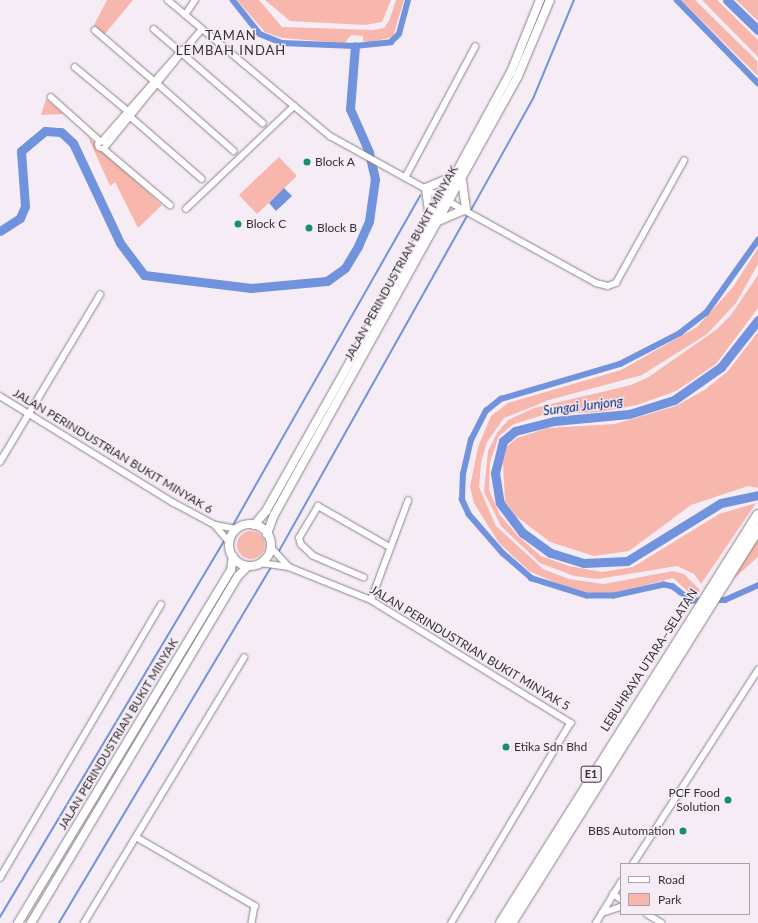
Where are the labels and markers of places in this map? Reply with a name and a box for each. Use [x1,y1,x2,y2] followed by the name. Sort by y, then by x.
[315,155,355,169] place label: Block A
[302,157,312,167] marker: Block A
[246,217,286,231] place label: Block C
[233,219,243,229] marker: Block C
[317,221,357,235] place label: Block B
[304,223,314,233] marker: Block B
[514,740,587,754] place label: Etika Sdn Bhd
[501,742,511,752] marker: Etika Sdn Bhd
[668,786,720,814] place label: PCF Food Solution
[723,795,733,805] marker: PCF Food Solution
[588,824,675,838] place label: BBS Automation
[678,826,688,836] marker: BBS Automation

